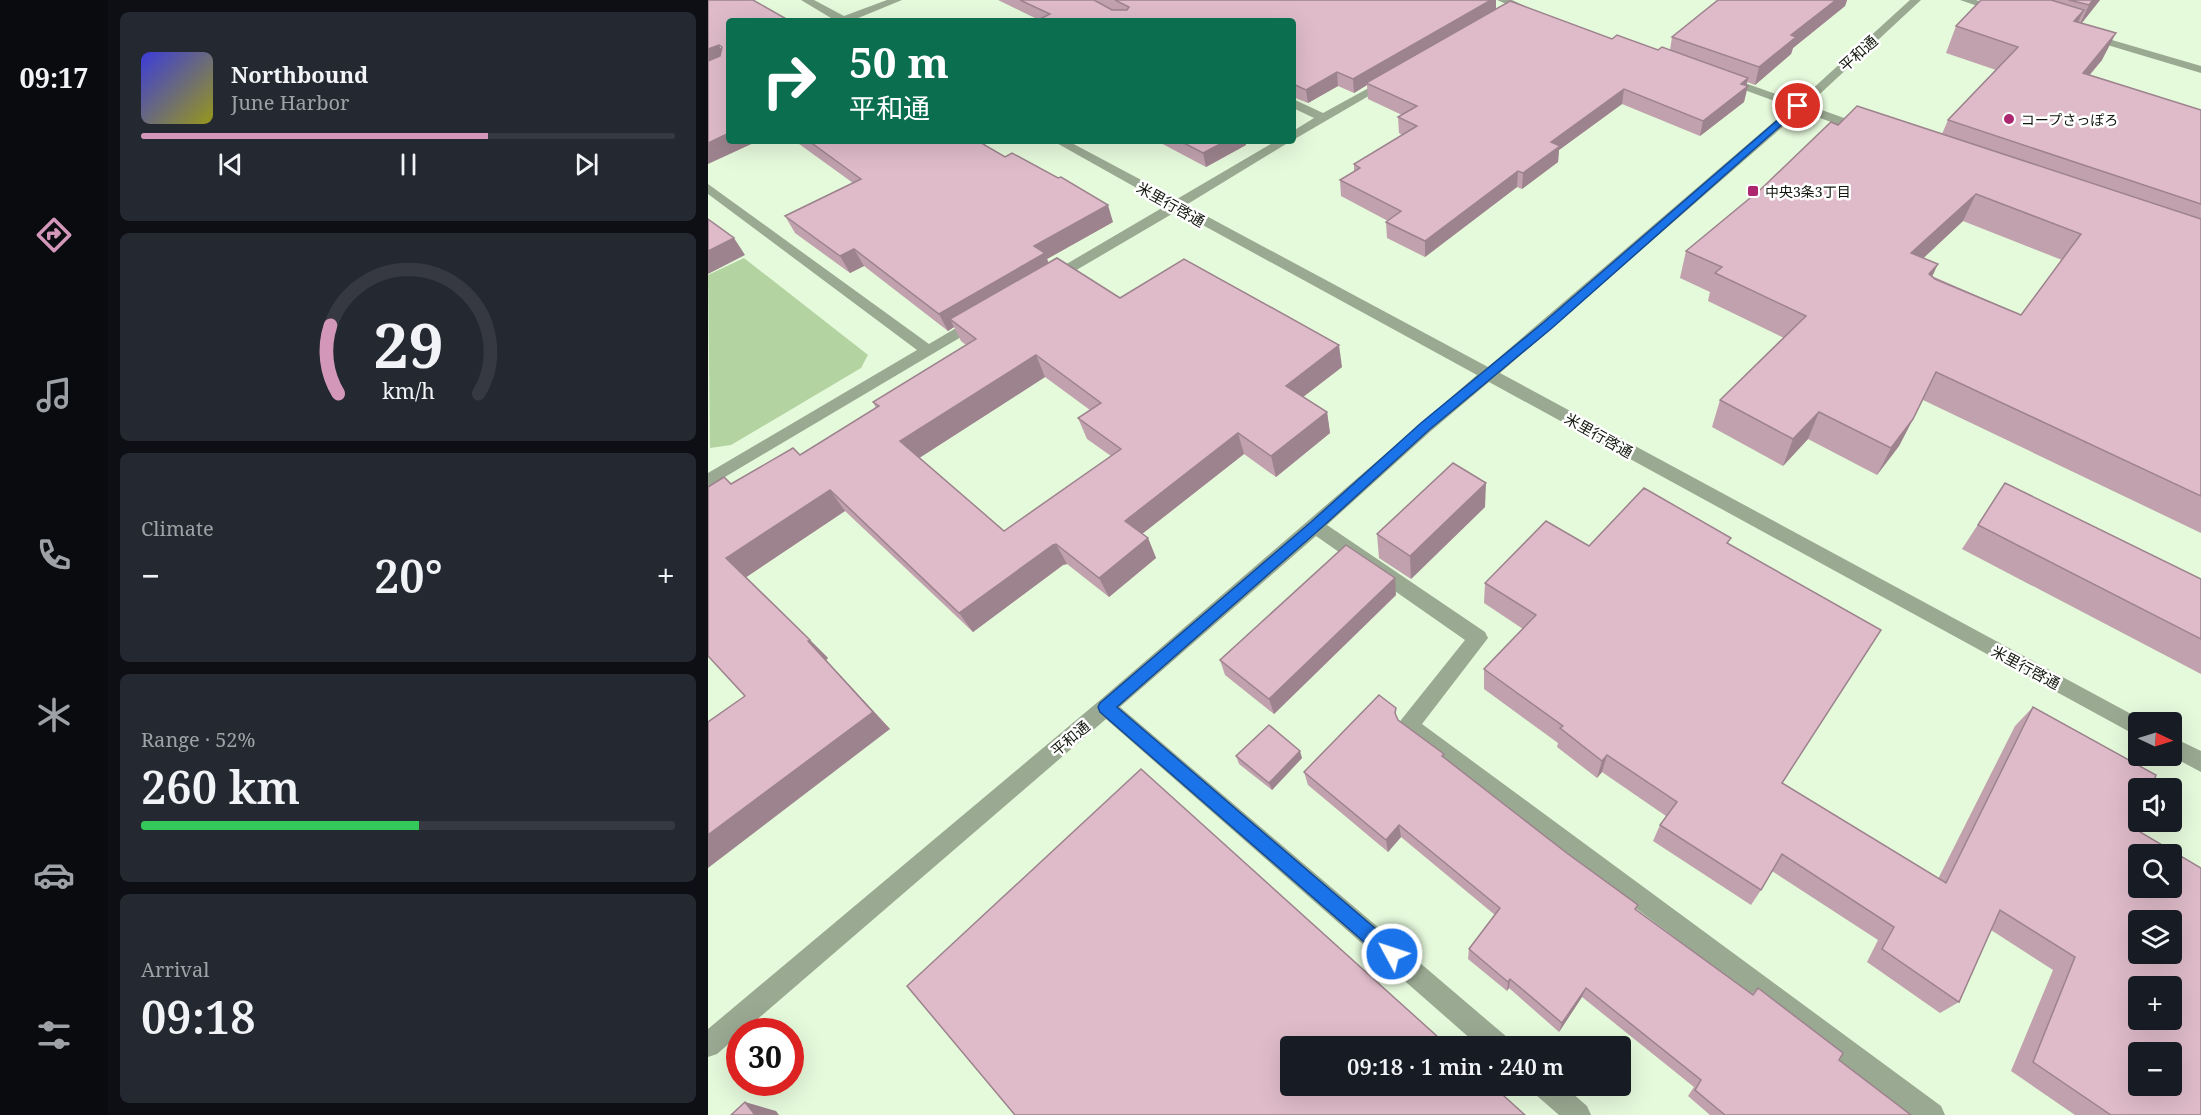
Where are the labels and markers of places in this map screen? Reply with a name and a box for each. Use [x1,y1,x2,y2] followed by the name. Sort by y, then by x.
[1772,80,1823,131] pin
[2021,110,2118,129] place label: コープさっぽろ
[2002,112,2016,126] marker: コープさっぽろ
[1765,182,1851,201] place label: 中央3条3丁目
[1746,184,1760,198] marker: 中央3条3丁目

